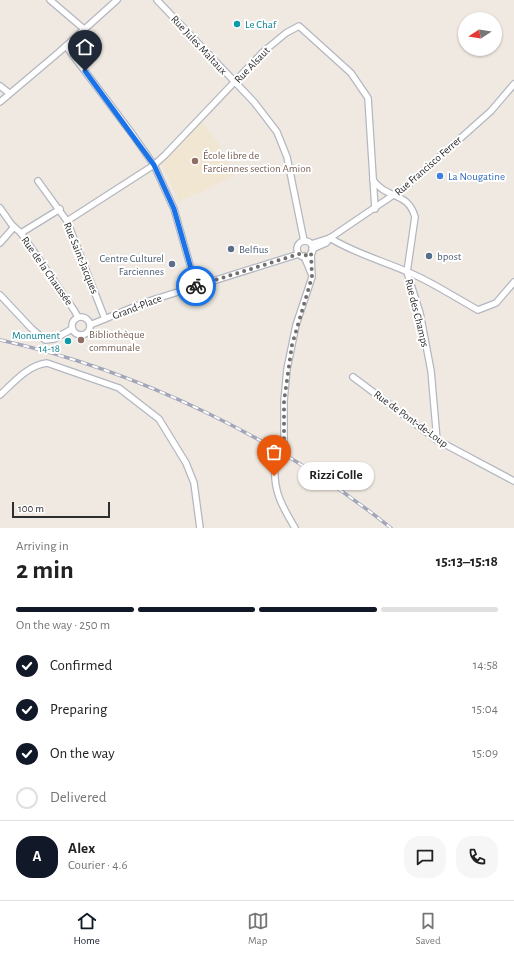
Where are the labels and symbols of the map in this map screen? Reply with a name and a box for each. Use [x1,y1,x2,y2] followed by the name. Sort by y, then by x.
[458,12,502,56] north arrow
[169,13,229,77] street label: Rue Jules Maltaux
[232,19,242,29] marker: Le Chaf
[245,19,277,30] place label: Le Chaf
[68,30,102,71] pin
[232,44,272,85] street label: Rue Alsaut
[393,134,464,198] street label: Rue Francisco Ferrer
[203,149,311,174] place label: École libre de Farciennes section Amion
[190,156,200,166] marker: École libre de Farciennes section Amion
[435,171,445,181] marker: La Nougatine
[448,171,505,182] place label: La Nougatine
[62,221,100,295] street label: Rue Saint-Jacques
[19,235,75,307] street label: Rue de la Chaussée
[226,244,236,254] marker: Belfius
[239,244,268,255] place label: Belfius
[424,251,434,261] marker: bpost
[437,251,462,262] place label: bpost
[100,253,164,277] place label: Centre Culturel Farciennes
[167,259,177,269] marker: Centre Culturel Farciennes
[176,266,216,306] courier
[403,278,431,348] street label: Rue des Champs
[111,293,163,321] street label: Grand-Place
[89,329,145,353] place label: Bibliothèque communale
[12,330,60,354] place label: Monument 14-18
[76,335,86,345] marker: Bibliothèque communale
[63,336,73,346] marker: Monument 14-18
[372,388,450,450] street label: Rue de Pont-de-Loup
[257,435,291,476] pin
[298,462,374,490] callout: Rizzi Colle
[12,500,110,519] scale bar

